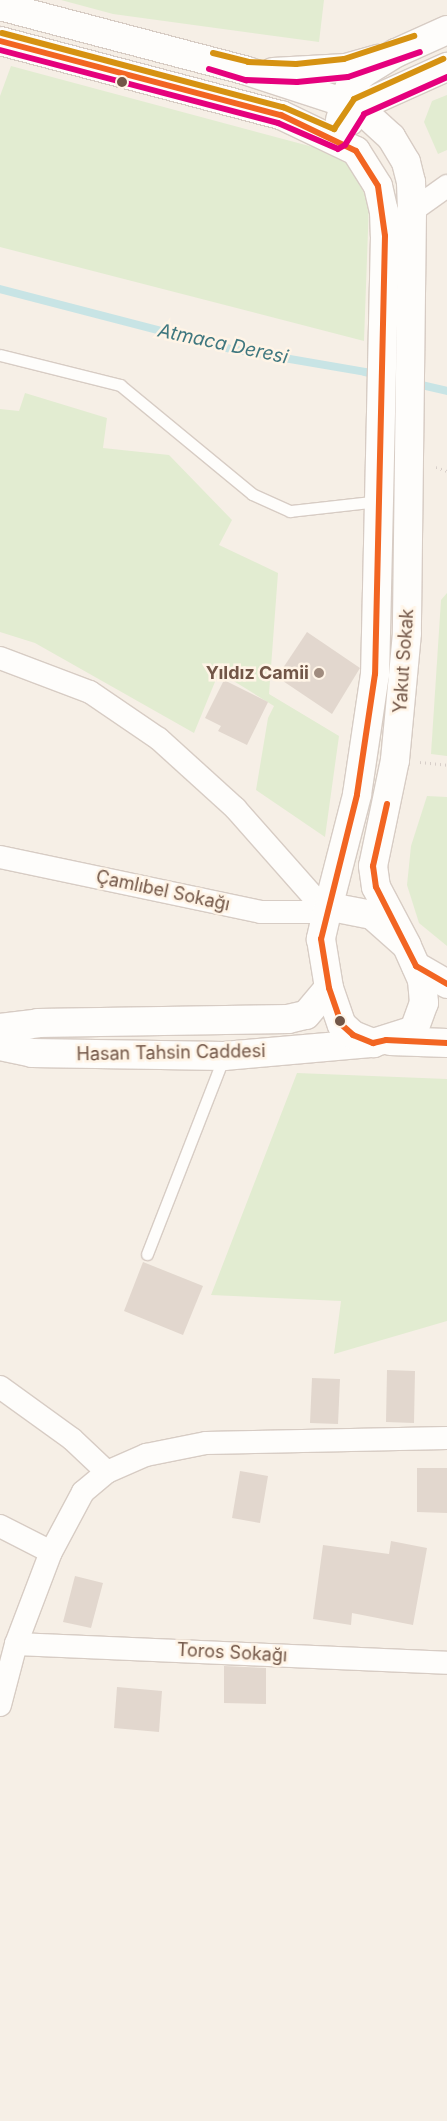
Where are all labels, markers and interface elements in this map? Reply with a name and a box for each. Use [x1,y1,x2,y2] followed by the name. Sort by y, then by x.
[117,77,127,87] unlabelled marker
[156,319,290,369] water label: Atmaca Deresi
[390,608,418,714] street label: Yakut Sokak
[206,662,309,684] place label: Yıldız Camii
[313,667,325,679] marker: Yıldız Camii
[94,866,232,916] street label: Çamlıbel Sokağı
[335,1016,345,1026] unlabelled marker
[76,1041,266,1065] street label: Hasan Tahsin Caddesi
[176,1639,288,1667] street label: Toros Sokağı

